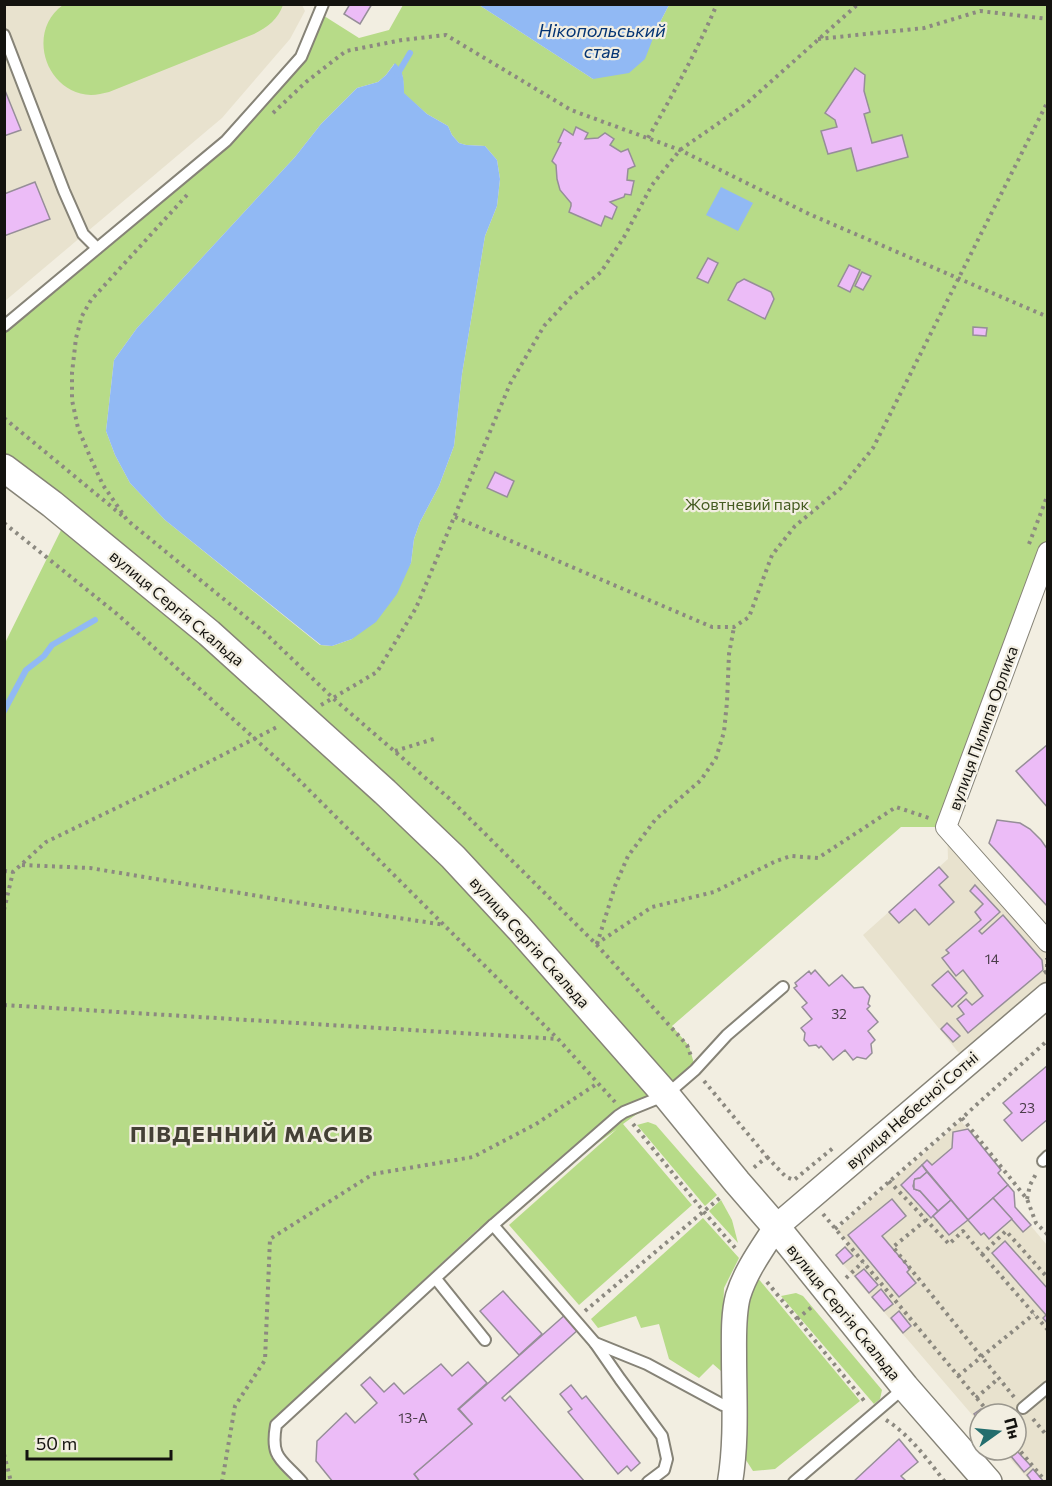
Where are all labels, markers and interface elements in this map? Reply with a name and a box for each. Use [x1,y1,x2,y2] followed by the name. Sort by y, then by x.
[538,19,666,62] water label: Нікопольський став
[685,494,810,513] park label: Жовтневий парк
[106,546,248,669] street label: вулиця Сергія Скальда
[944,643,1021,812] street label: вулиця Пилипа Орлика
[467,872,594,1011] street label: вулиця Сергія Скальда
[985,950,1000,967] house number: 14
[831,1005,847,1022] house number: 32
[842,1047,982,1172] street label: вулиця Небесної Сотні
[1019,1099,1035,1116] house number: 23
[130,1120,374,1147] district label: ПІВДЕННИЙ МАСИВ
[784,1240,905,1384] street label: вулиця Сергія Скальда
[968,1402,1028,1462] north arrow
[398,1409,428,1426] house number: 13-А
[1001,1415,1025,1441] text: Пн
[27,1423,171,1461] scale bar
[36,1432,77,1454] text: 50 m

